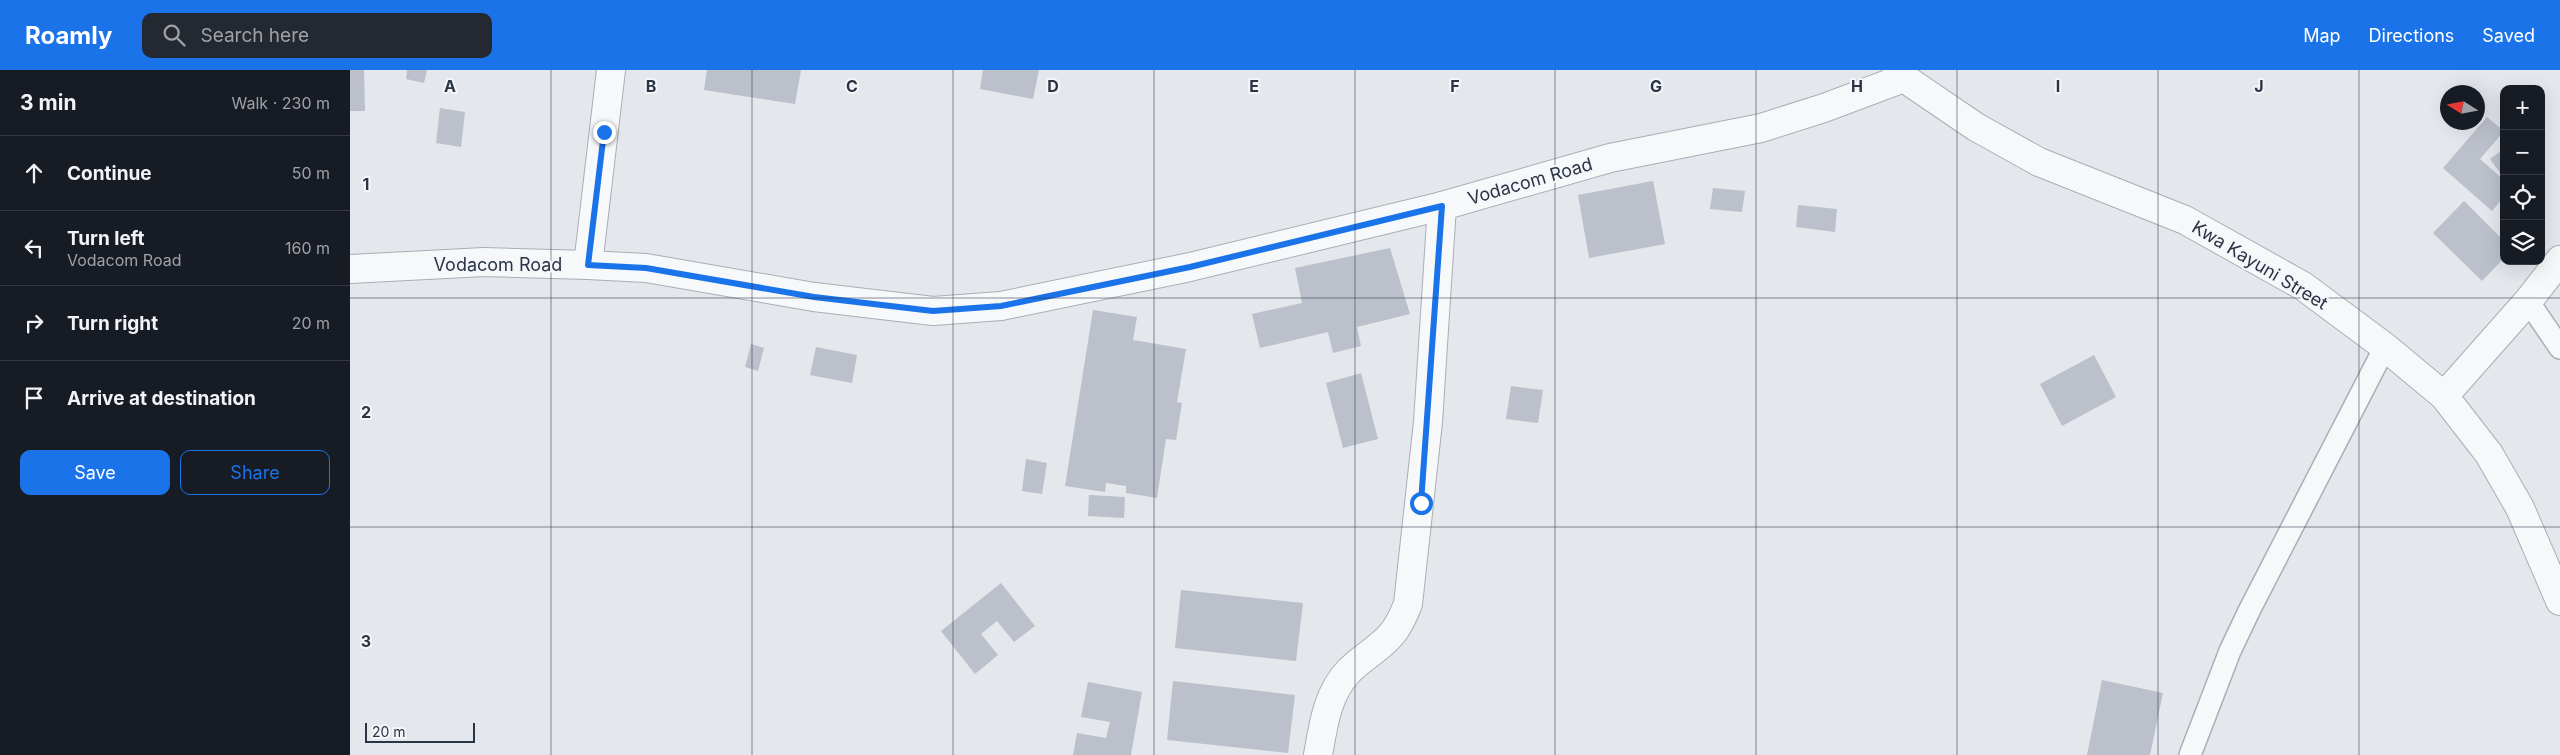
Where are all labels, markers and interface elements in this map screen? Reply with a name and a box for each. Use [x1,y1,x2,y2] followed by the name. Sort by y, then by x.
[142,13,492,58] search box
[25,21,112,50] text: Roamly
[160,21,188,49] icon: search
[200,24,309,47] text: Search here
[2303,25,2341,46] text: Map
[2369,25,2454,46] text: Directions
[2482,25,2535,46] text: Saved
[444,76,456,96] text: A
[646,76,656,96] text: B
[846,76,858,96] text: C
[1047,76,1059,96] text: D
[1249,76,1259,96] text: E
[1450,76,1460,96] text: F
[1650,76,1662,96] text: G
[1851,76,1863,96] text: H
[2056,76,2060,96] text: I
[2254,76,2264,96] text: J
[2440,85,2485,130] north arrow
[2500,85,2545,265] map controls
[2500,85,2545,130] button: +
[20,90,76,115] text: 3 min
[232,93,330,113] text: Walk · 230 m
[593,121,616,144] route end
[2500,130,2545,175] button: −
[1465,153,1595,209] street label: Vodacom Road
[20,159,48,187] icon: ahead
[67,162,152,185] text: Continue
[292,163,330,183] text: 50 m
[363,174,369,194] text: 1
[2500,175,2545,220] button: locate
[2188,216,2332,314] street label: Kwa Kayuni Street
[2500,220,2545,265] button: layers
[67,227,145,250] text: Turn left
[20,234,48,262] icon: left
[285,238,330,258] text: 160 m
[67,250,181,270] text: Vodacom Road
[434,254,562,275] street label: Vodacom Road
[20,309,48,337] icon: right
[67,312,158,335] text: Turn right
[292,313,330,333] text: 20 m
[20,384,48,412] icon: arrive
[67,387,256,410] text: Arrive at destination
[361,402,371,422] text: 2
[20,450,170,495] button: Save
[180,450,330,495] button: Share
[1410,492,1433,515] route start
[361,631,371,651] text: 3
[365,720,475,743] scale bar
[372,723,406,740] text: 20 m

